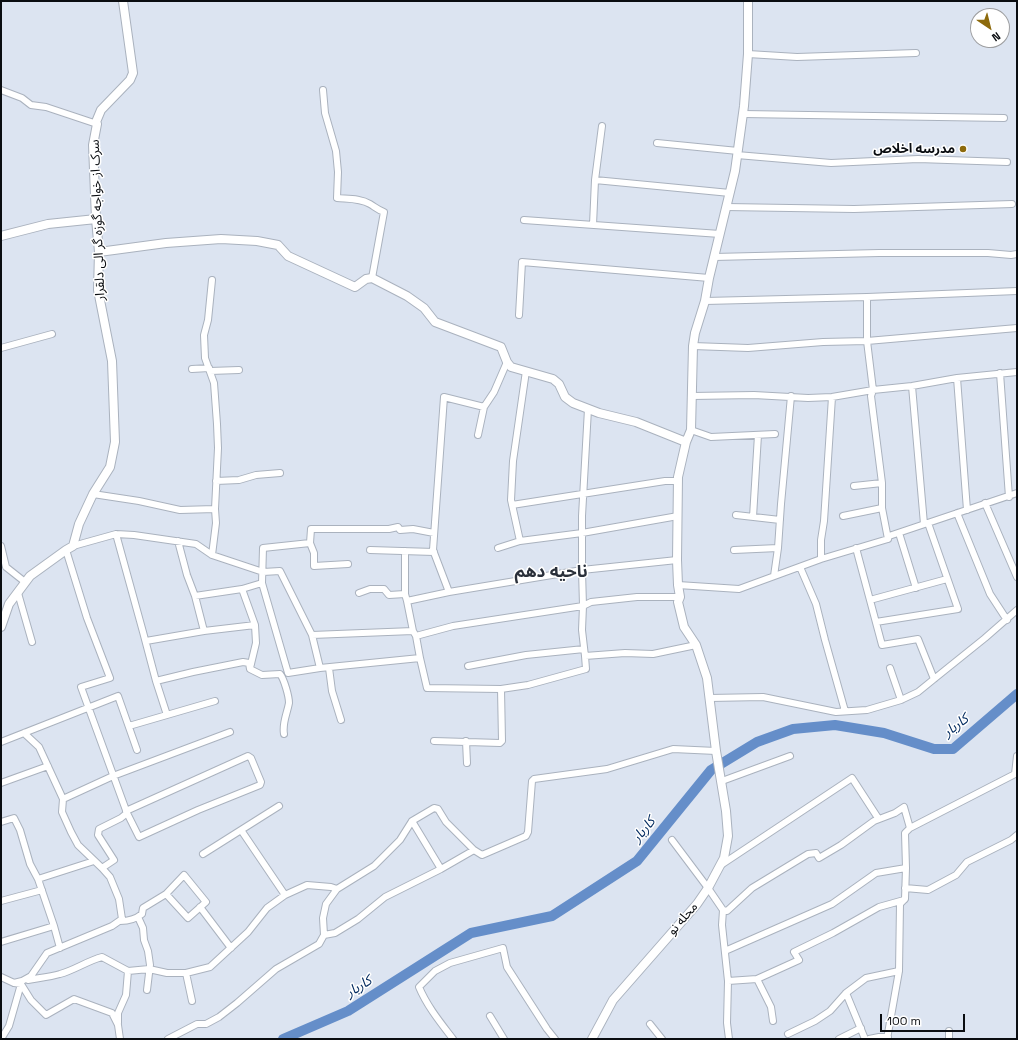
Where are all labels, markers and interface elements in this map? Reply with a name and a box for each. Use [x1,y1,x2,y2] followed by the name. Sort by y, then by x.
[970,8,1010,48] north arrow
[989,29,1003,45] text: N
[87,139,109,301] street label: سرک از خواجه گوزه گر الی دلقرار
[873,141,955,157] place label: مدرسه اخلاص
[958,144,968,154] marker: مدرسه اخلاص
[514,562,588,582] district label: ناحیه دهم
[940,711,972,741] water label: کاربار
[629,814,659,846] water label: کاربار
[665,899,701,939] street label: محله نو
[343,973,375,1001] water label: کاربار
[882,1006,967,1032] scale bar
[887,1013,921,1029] text: 100 m

